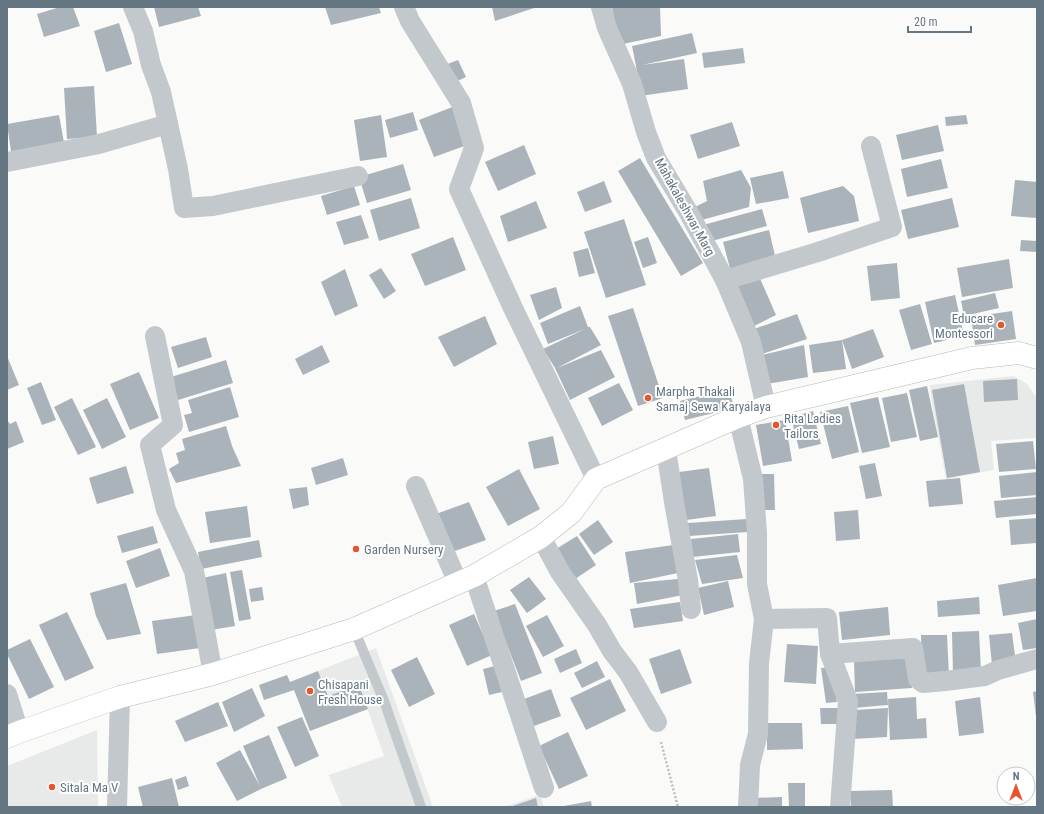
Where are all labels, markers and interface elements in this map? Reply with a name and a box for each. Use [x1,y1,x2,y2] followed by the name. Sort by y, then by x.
[908,8,971,34] scale bar
[914,15,938,29] text: 20 m
[652,155,718,259] street label: Mahakaleshwar Marg
[935,311,993,341] place label: Educare Montessori
[996,320,1006,330] marker: Educare Montessori
[656,384,771,414] place label: Marpha Thakali Samaj Sewa Karyalaya
[643,393,653,403] marker: Marpha Thakali Samaj Sewa Karyalaya
[784,411,841,441] place label: Rita Ladies Tailors
[771,420,781,430] marker: Rita Ladies Tailors
[364,542,444,557] place label: Garden Nursery
[351,544,361,554] marker: Garden Nursery
[318,677,382,707] place label: Chisapani Fresh House
[305,686,315,696] marker: Chisapani Fresh House
[996,766,1036,806] north arrow
[1013,770,1020,783] text: N
[60,780,119,795] place label: Sitala Ma V
[47,782,57,792] marker: Sitala Ma V

